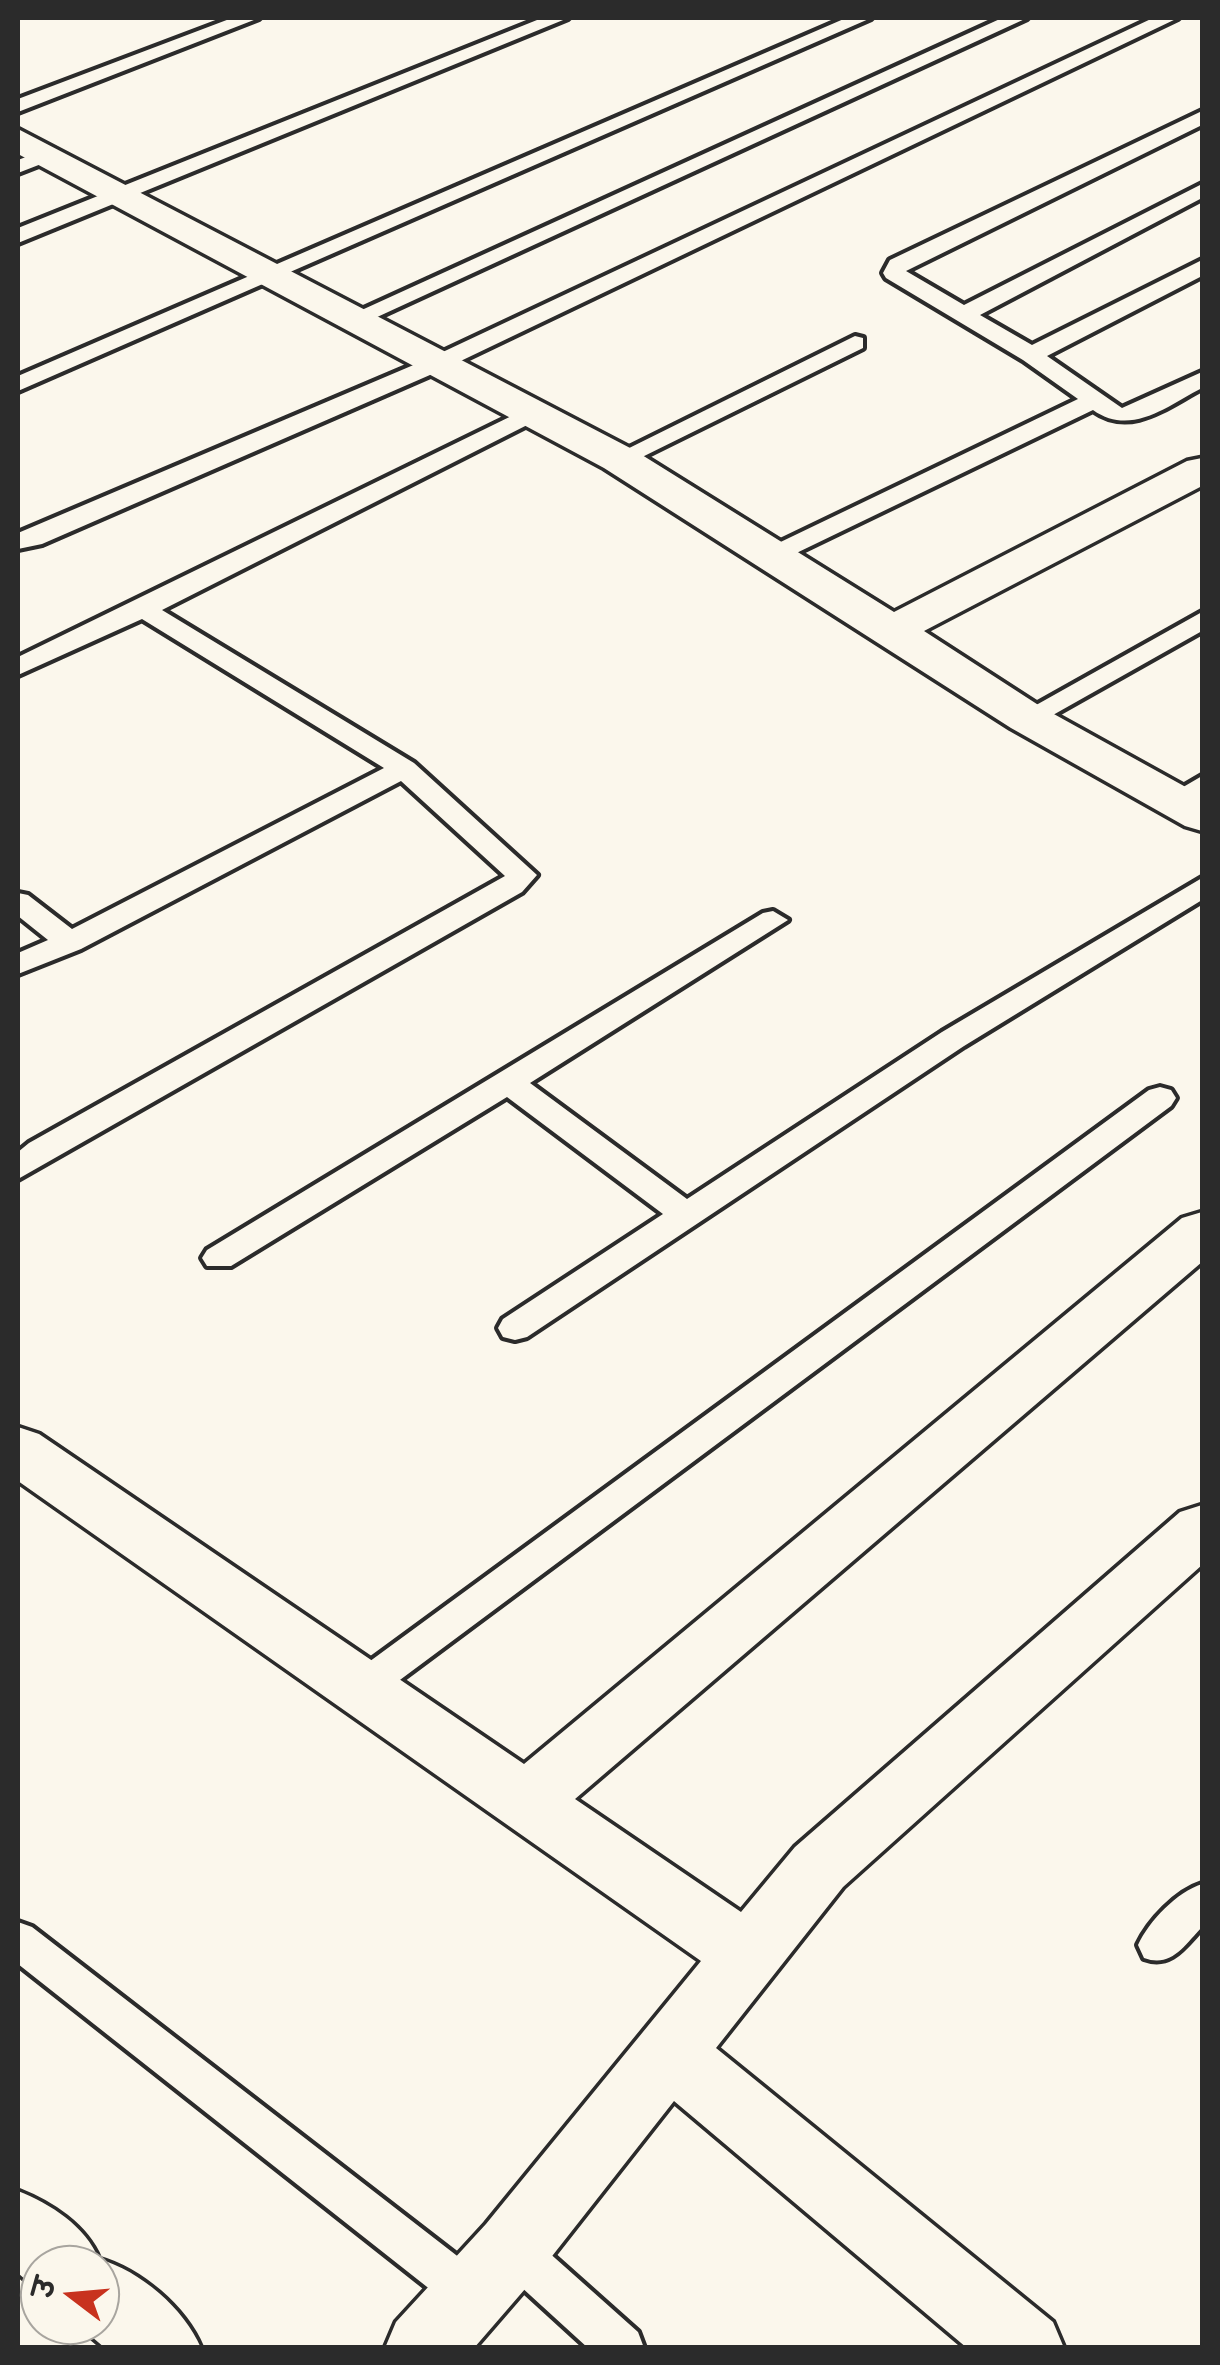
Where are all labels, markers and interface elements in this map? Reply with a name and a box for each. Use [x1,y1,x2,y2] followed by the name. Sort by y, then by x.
[20,2245,120,2345] north arrow
[19,2272,66,2302] text: उ

